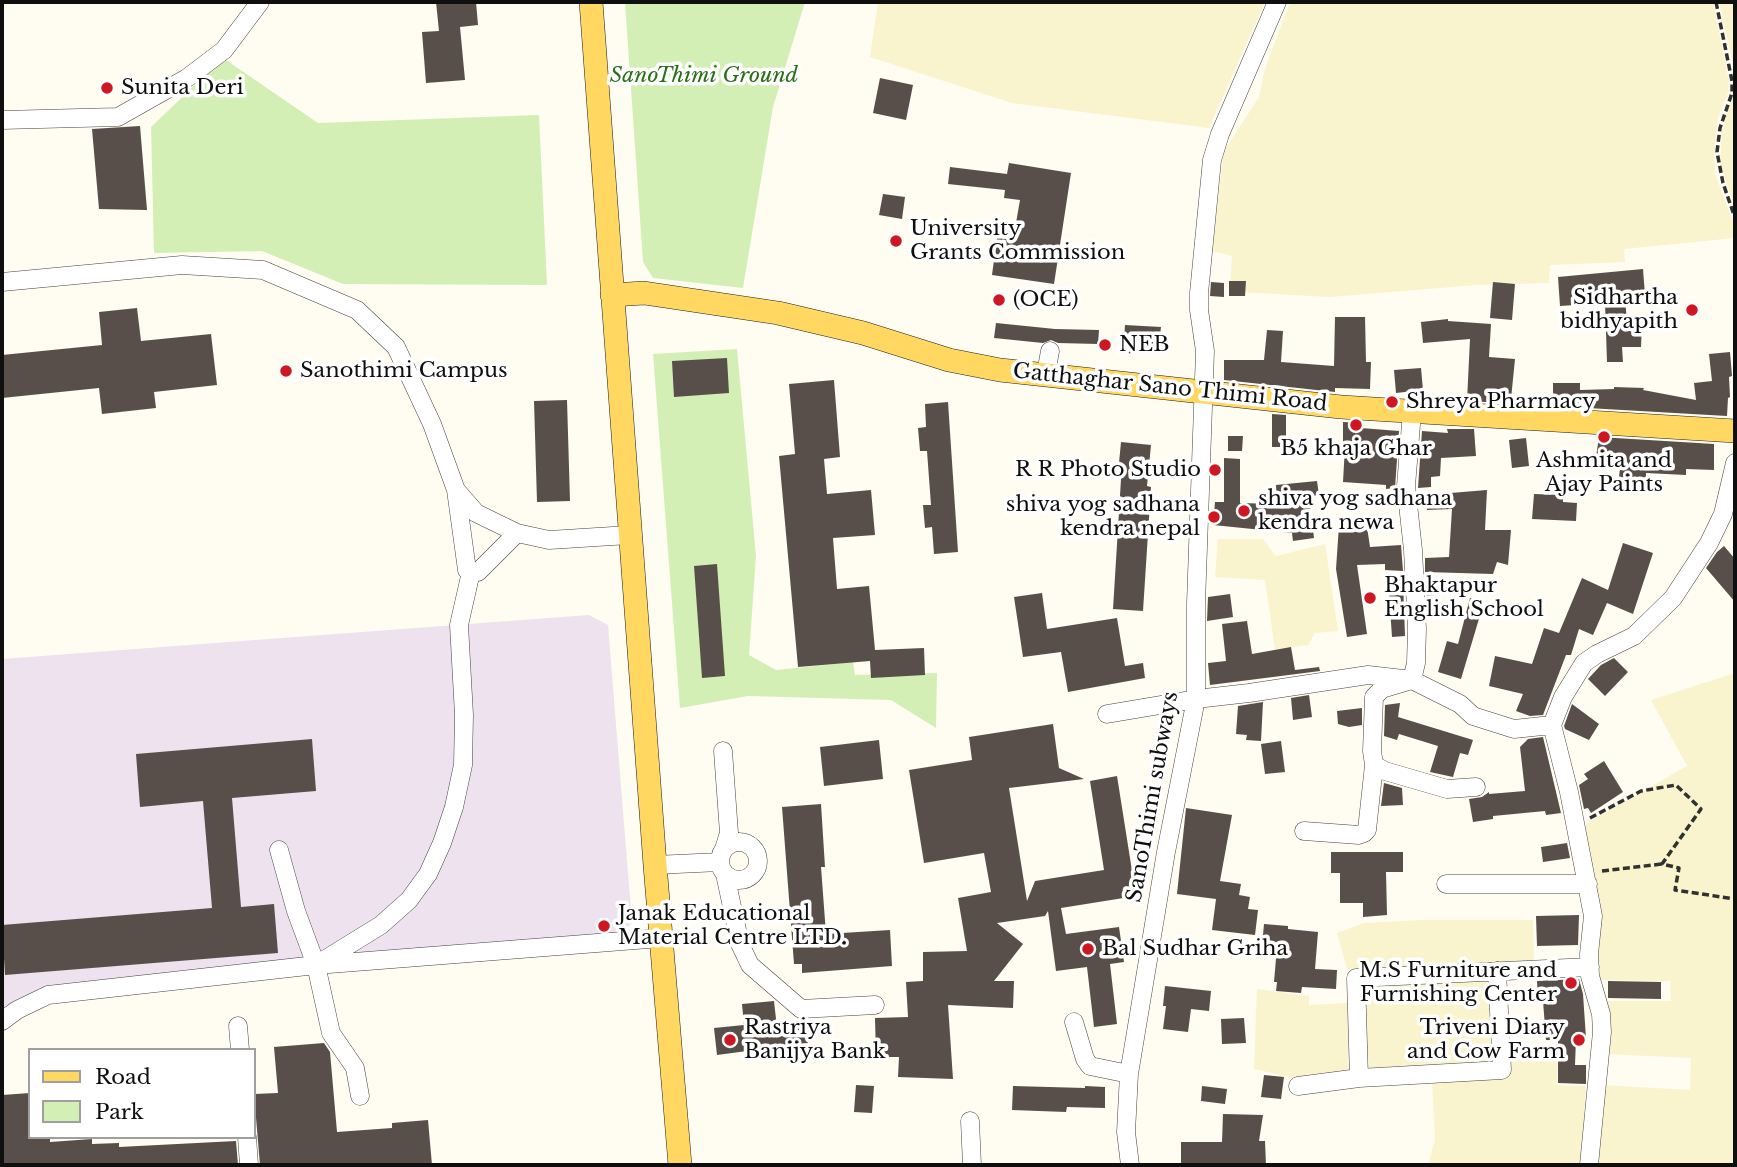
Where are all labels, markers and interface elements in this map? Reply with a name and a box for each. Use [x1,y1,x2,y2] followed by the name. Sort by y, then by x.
[610,63,798,89] park label: SanoThimi Ground
[121,75,244,101] place label: Sunita Deri
[99,80,115,96] marker: Sunita Deri
[910,216,1125,266] place label: University Grants Commission
[888,233,904,249] marker: University Grants Commission
[1560,285,1678,335] place label: Sidhartha bidhyapith
[1013,287,1078,313] place label: (OCE)
[991,292,1007,308] marker: (OCE)
[1684,302,1700,318] marker: Sidhartha bidhyapith
[1119,332,1169,358] place label: NEB
[1097,337,1113,353] marker: NEB
[300,358,508,384] place label: Sanothimi Campus
[1012,359,1328,417] street label: Gatthaghar Sano Thimi Road
[278,363,294,379] marker: Sanothimi Campus
[1406,389,1596,415] place label: Shreya Pharmacy
[1384,394,1400,410] marker: Shreya Pharmacy
[1348,417,1364,433] marker: B5 khaja Ghar
[1596,429,1612,445] marker: Ashmita and Ajay Paints
[1280,436,1432,462] place label: B5 khaja Ghar
[1536,448,1672,498] place label: Ashmita and Ajay Paints
[1015,457,1201,483] place label: R R Photo Studio
[1207,462,1223,478] marker: R R Photo Studio
[1258,486,1452,536] place label: shiva yog sadhana kendra newa
[1006,492,1200,542] place label: shiva yog sadhana kendra nepal
[1236,503,1252,519] marker: shiva yog sadhana kendra newa
[1206,509,1222,525] marker: shiva yog sadhana kendra nepal
[1384,573,1544,623] place label: Bhaktapur English School
[1362,590,1378,606] marker: Bhaktapur English School
[1122,690,1184,904] street label: SanoThimi subways
[618,901,847,951] place label: Janak Educational Material Centre LTD.
[596,918,612,934] marker: Janak Educational Material Centre LTD.
[1102,936,1288,962] place label: Bal Sudhar Griha
[1080,941,1096,957] marker: Bal Sudhar Griha
[1359,958,1557,1008] place label: M.S Furniture and Furnishing Center
[1563,975,1579,991] marker: M.S Furniture and Furnishing Center
[744,1015,886,1065] place label: Rastriya Banijya Bank
[1407,1015,1565,1065] place label: Triveni Diary and Cow Farm
[722,1032,738,1048] marker: Rastriya Banijya Bank
[1571,1032,1587,1048] marker: Triveni Diary and Cow Farm
[28,1048,256,1139] legend
[95,1064,151,1090] text: Road
[95,1099,144,1125] text: Park

